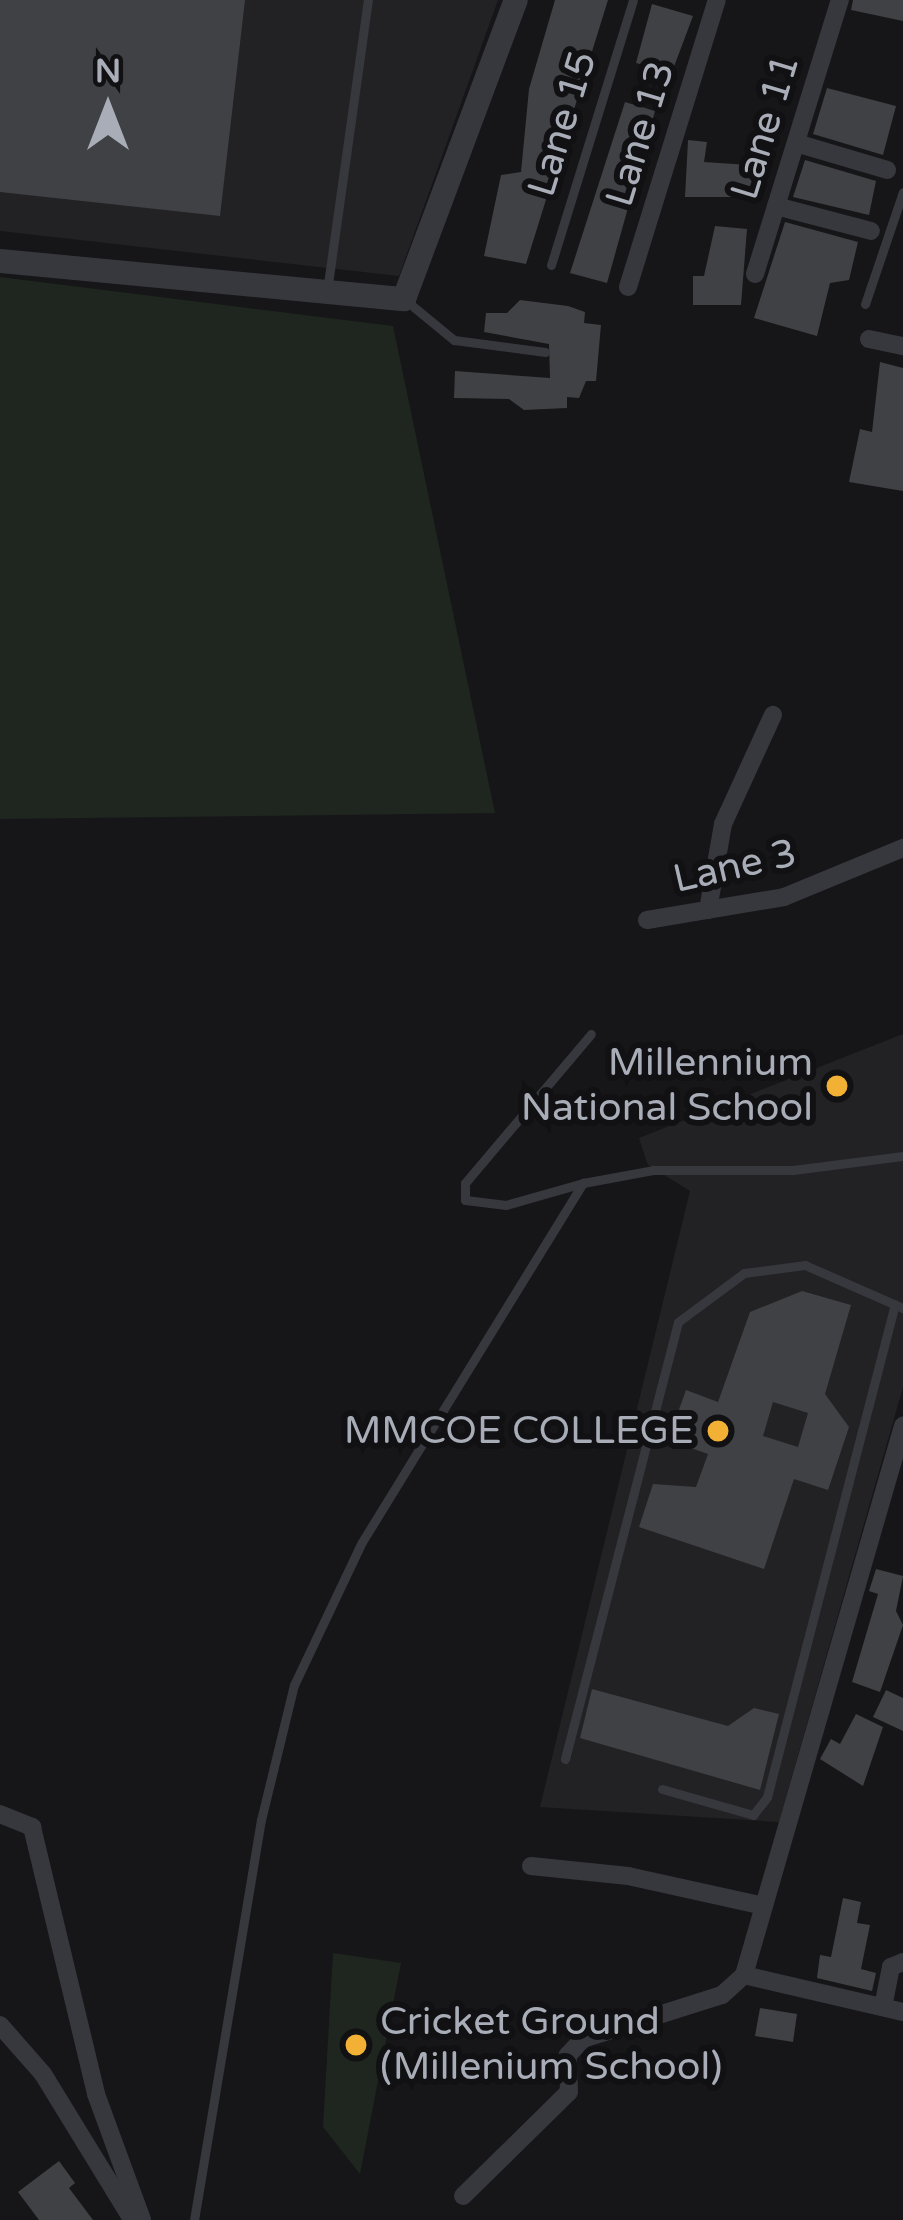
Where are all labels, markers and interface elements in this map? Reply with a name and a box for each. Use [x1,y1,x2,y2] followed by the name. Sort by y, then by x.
[519,46,607,202] street label: Lane 15
[48,48,168,168] north arrow
[722,49,810,205] street label: Lane 11
[95,52,121,91] text: N
[597,56,685,212] street label: Lane 13
[669,830,801,904] street label: Lane 3
[521,1041,813,1132] place label: Millennium National School
[824,1073,850,1099] marker: Millennium National School
[344,1408,694,1454] place label: MMCOE COLLEGE
[705,1418,731,1444] marker: MMCOE COLLEGE
[380,2000,722,2091] place label: Cricket Ground (Millenium School)
[343,2032,369,2058] marker: Cricket Ground (Millenium School)

